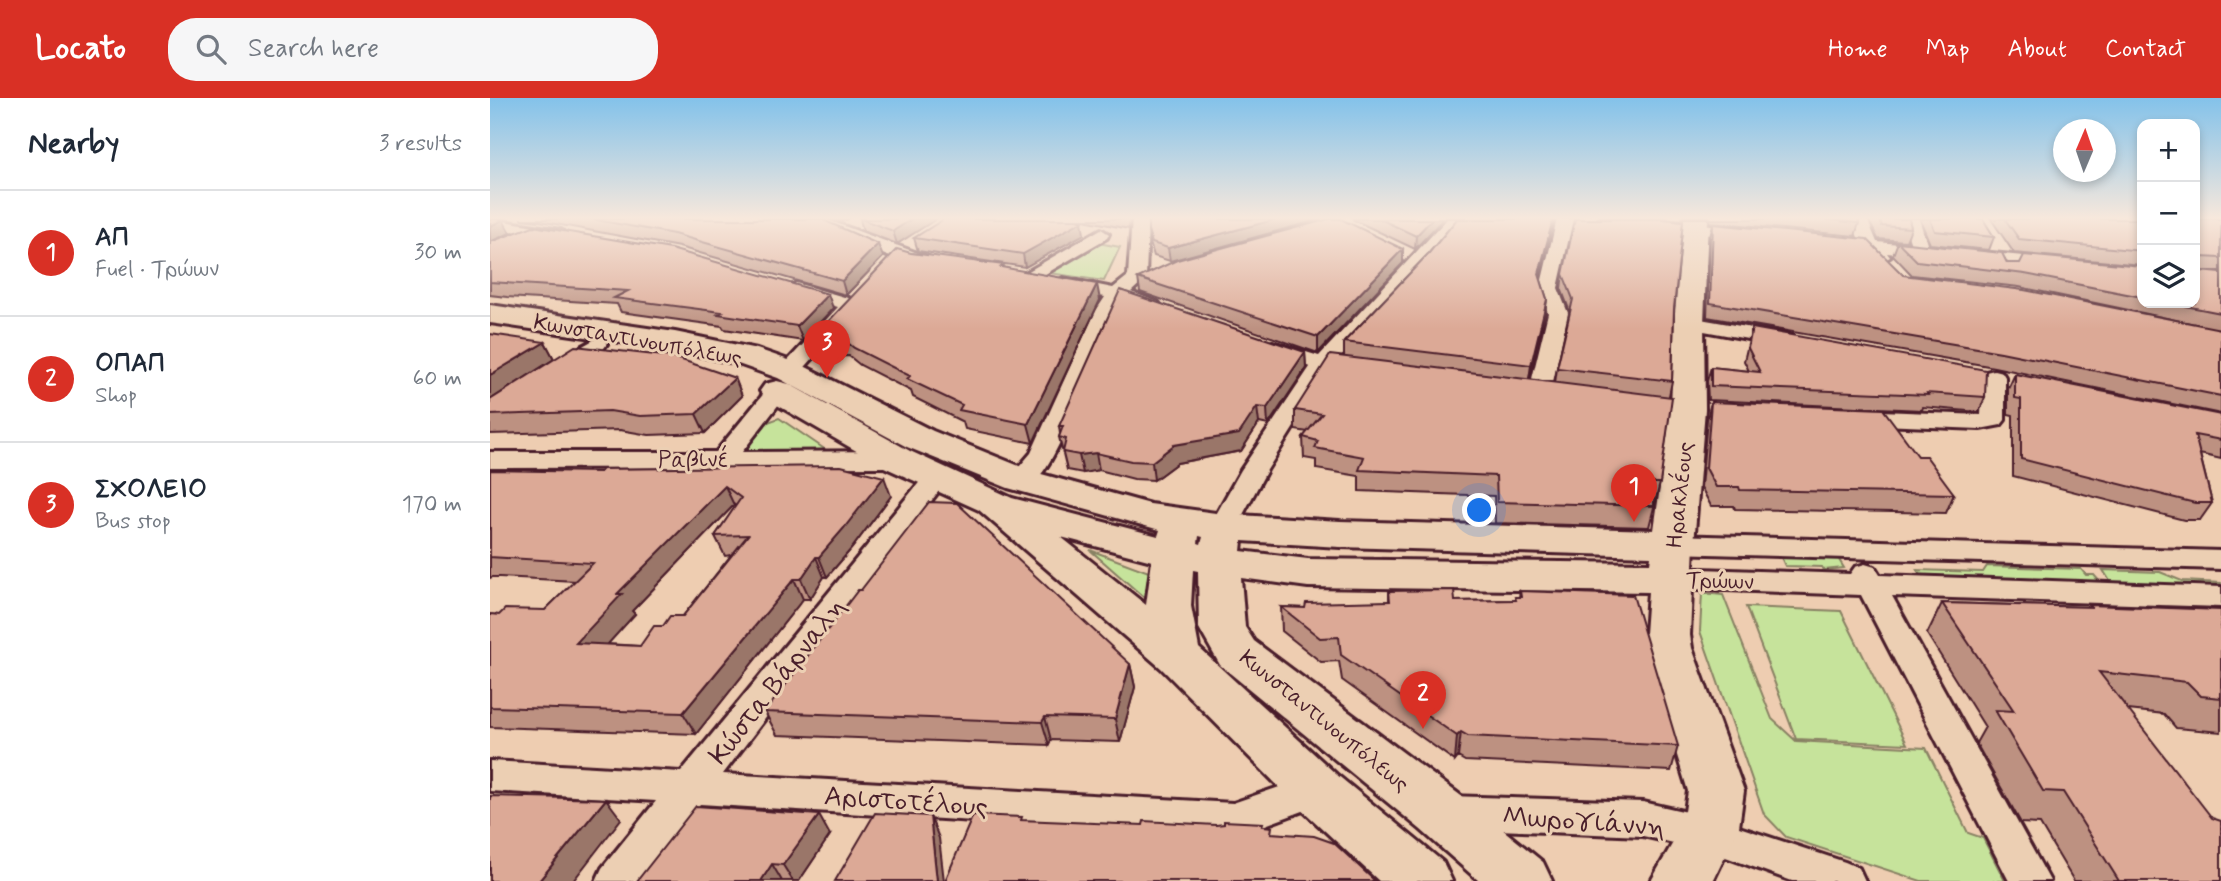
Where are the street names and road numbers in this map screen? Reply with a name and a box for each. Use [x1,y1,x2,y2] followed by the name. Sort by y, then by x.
[531,308,744,374] street label: Κωνσταντινουπόλεως
[1658,440,1702,550] street label: Ηρακλέους
[658,444,728,476] street label: Ραβινέ
[1686,566,1754,598] street label: Τρώων
[701,590,855,773] street label: Κώστα Βάρναλη
[1232,644,1415,800] street label: Κωνσταντινουπόλεως
[823,778,989,827] street label: Αριστοτέλους
[1501,798,1666,847] street label: Μωρογιάννη

